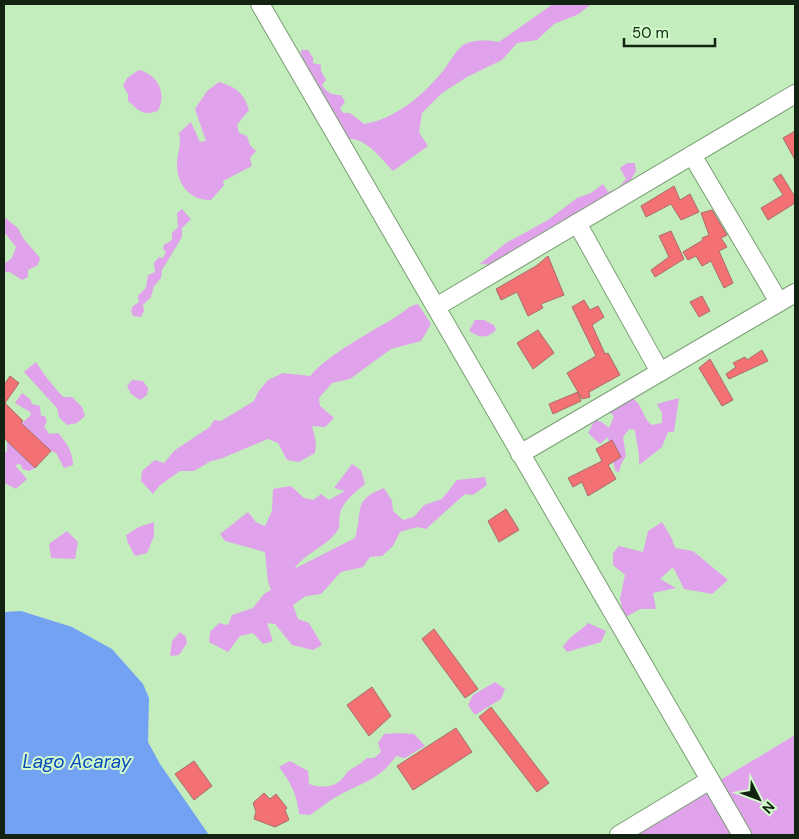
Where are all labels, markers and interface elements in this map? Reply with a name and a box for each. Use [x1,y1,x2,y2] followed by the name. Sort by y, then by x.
[624,15,715,47] scale bar
[632,23,669,43] text: 50 m
[23,749,133,774] water label: Lago Acaray
[734,774,784,824] north arrow
[759,798,779,818] text: N

